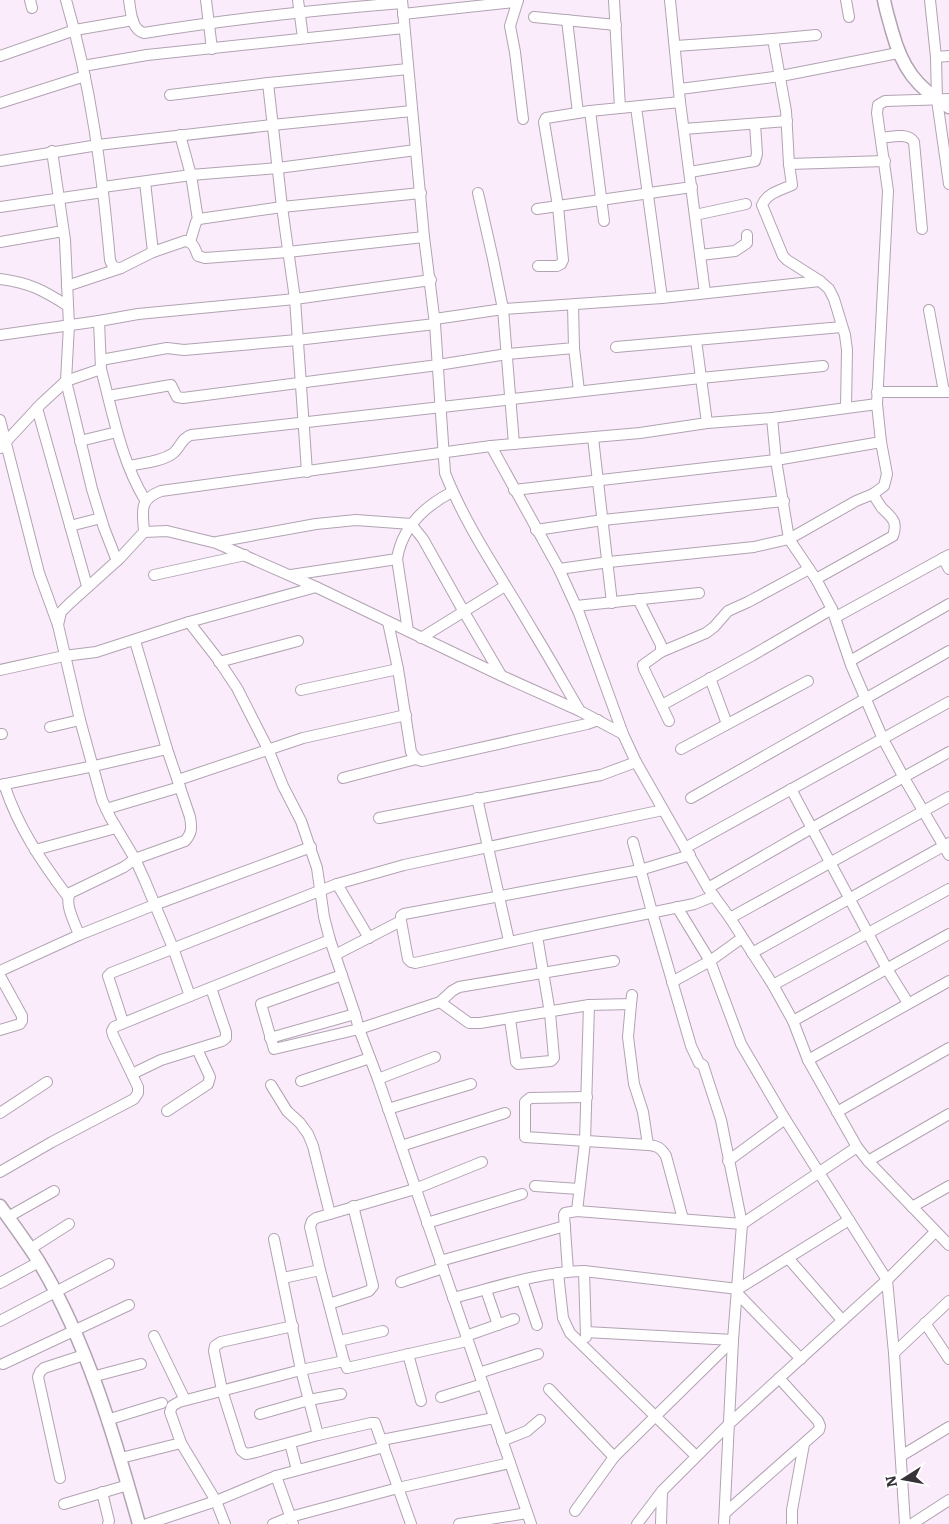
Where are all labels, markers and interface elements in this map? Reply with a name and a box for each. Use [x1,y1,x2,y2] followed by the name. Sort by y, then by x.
[879,1454,929,1504] north arrow
[879,1474,901,1489] text: N

